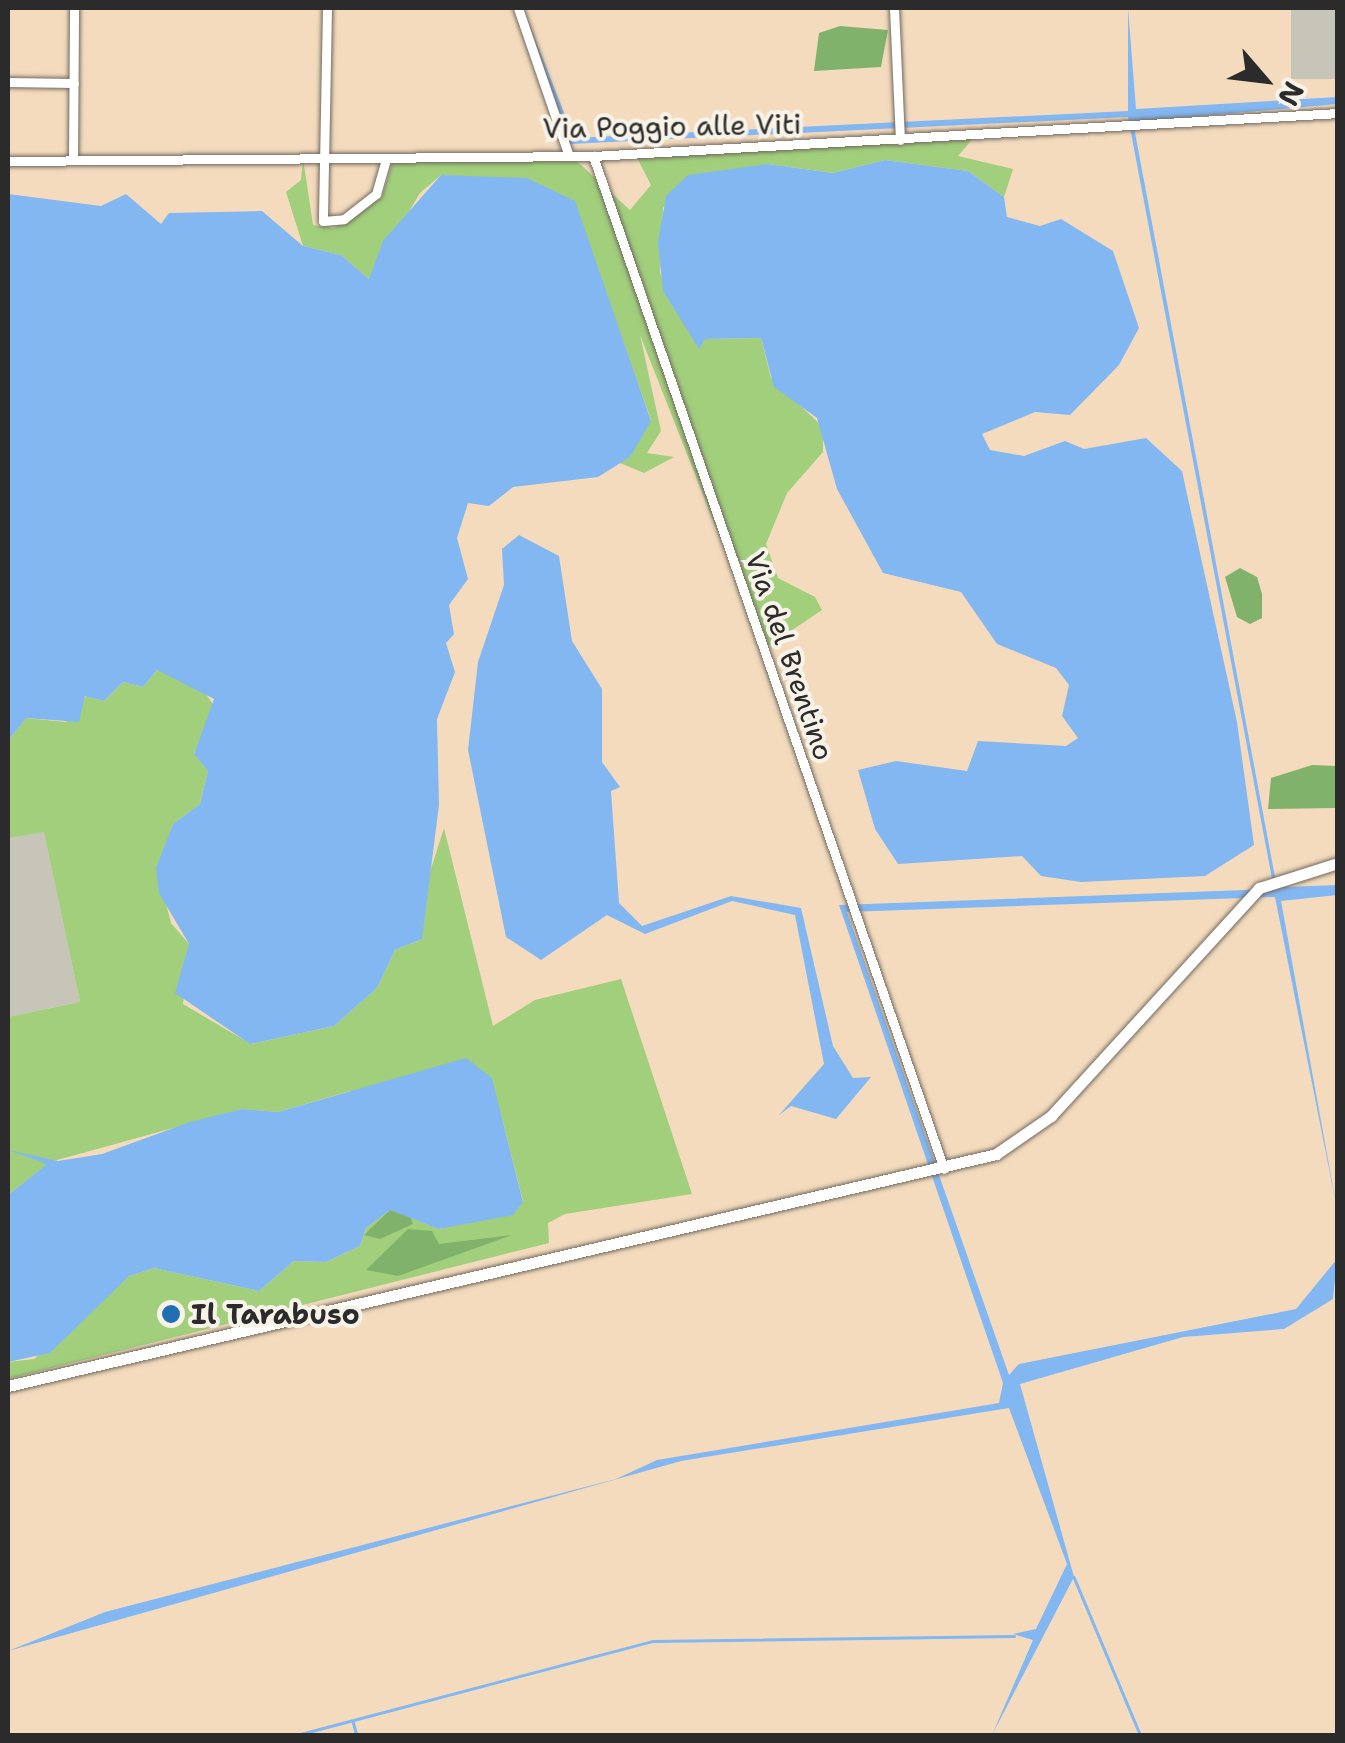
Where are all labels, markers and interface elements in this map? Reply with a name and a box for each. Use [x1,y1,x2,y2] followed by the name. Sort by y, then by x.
[1215,30,1315,130] north arrow
[1270,75,1313,113] text: N
[542,107,802,145] street label: Via Poggio alle Viti
[739,547,841,765] street label: Via del Brentino
[191,1297,360,1331] place label: Il Tarabuso
[160,1303,182,1325] marker: Il Tarabuso

